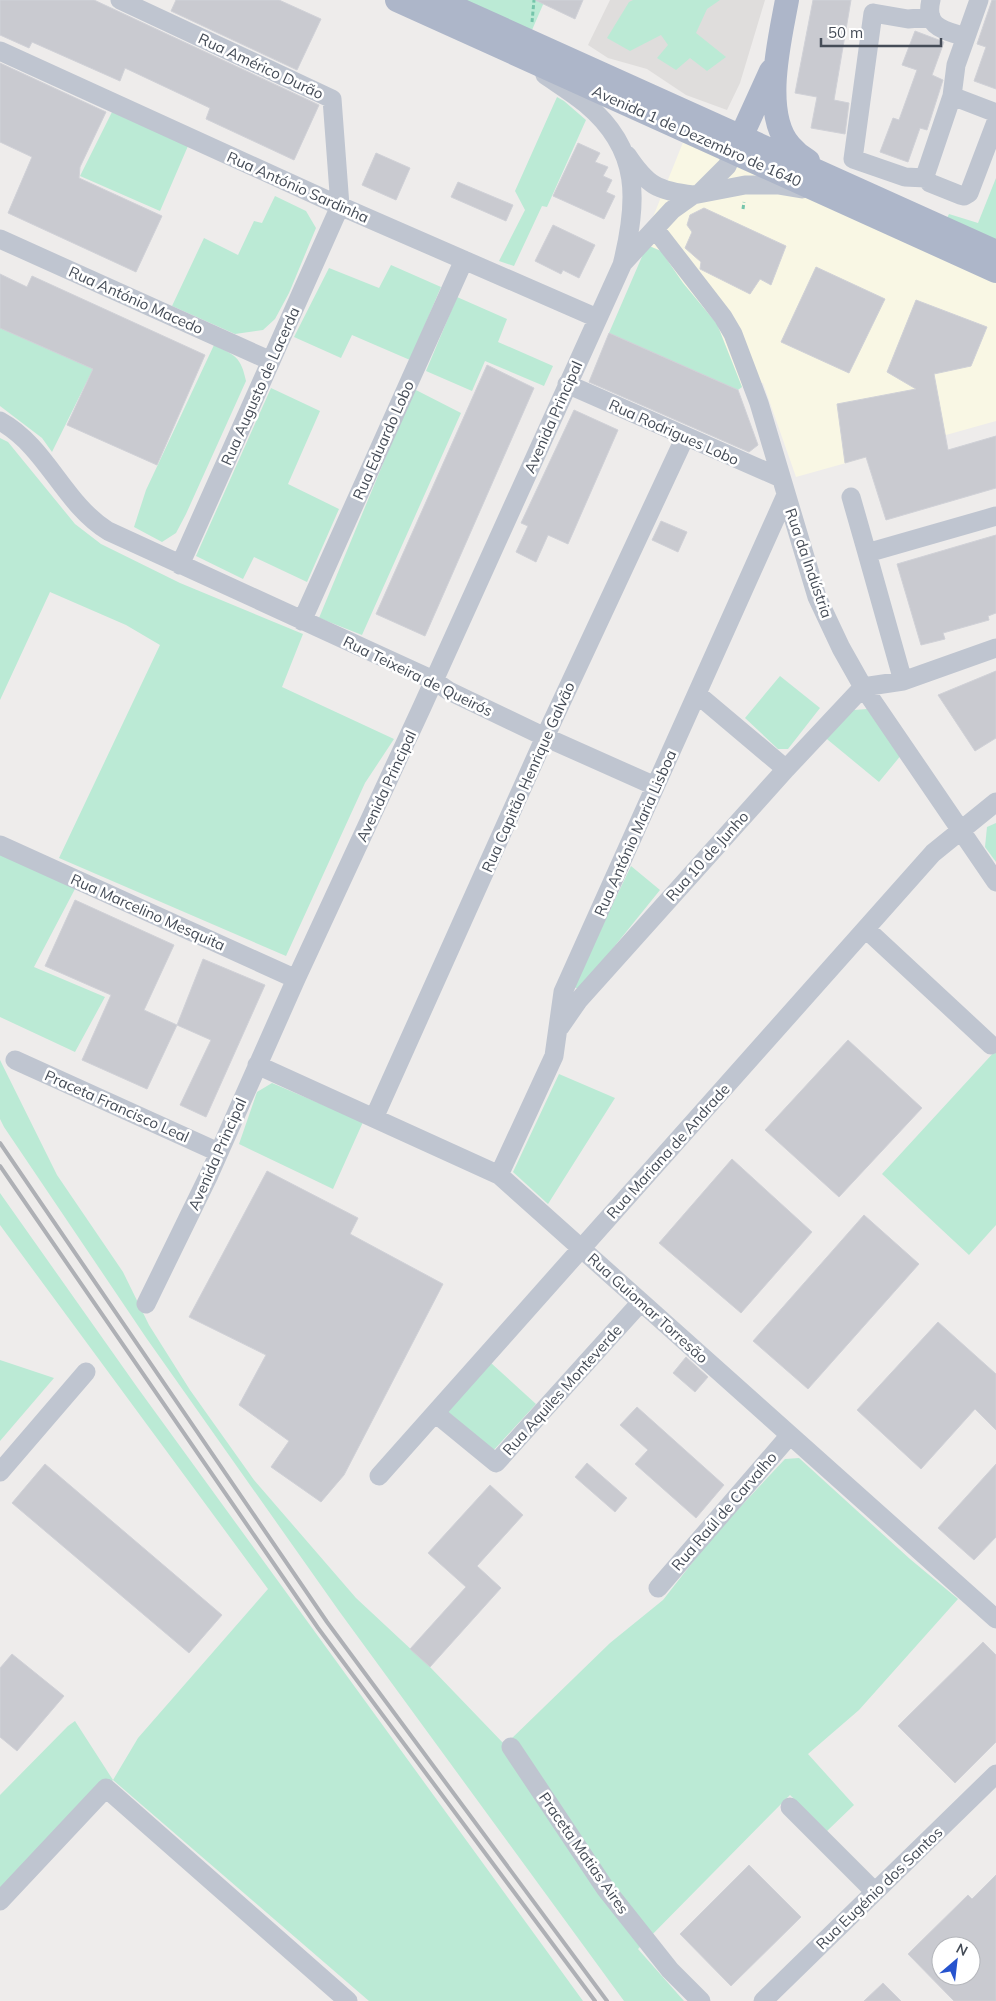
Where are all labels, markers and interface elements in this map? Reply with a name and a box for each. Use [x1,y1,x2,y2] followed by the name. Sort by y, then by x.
[821,15,941,47] scale bar
[828,23,863,42] text: 50 m
[195,29,327,103] street label: Rua Américo Durão
[589,81,805,191] street label: Avenida 1 de Dezembro de 1640
[224,147,372,227] street label: Rua António Sardinha
[66,262,206,338] street label: Rua António Macedo
[216,304,304,468] street label: Rua Augusto de Lacerda
[520,358,586,476] street label: Avenida Principal
[348,377,418,503] street label: Rua Eduardo Lobo
[606,395,742,469] street label: Rua Rodrigues Lobo
[781,506,837,620] street label: Rua da Indústria
[340,632,496,720] street label: Rua Teixeira de Queirós
[477,679,579,875] street label: Rua Capitão Henrique Galvão
[352,727,420,845] street label: Avenida Principal
[590,747,680,919] street label: Rua António Maria Lisboa
[662,807,752,905] street label: Rua 10 de Junho
[68,869,228,955] street label: Rua Marcelino Mesquita
[42,1066,192,1146] street label: Praceta Francisco Leal
[602,1080,734,1222] street label: Rua Mariana de Andrade
[184,1095,250,1213] street label: Avenida Principal
[584,1249,712,1367] street label: Rua Guiomar Torresão
[498,1321,626,1459] street label: Rua Aquiles Monteverde
[667,1448,781,1574] street label: Rua Raúl de Carvalho
[535,1789,633,1917] street label: Praceta Matias Aires
[812,1823,946,1953] street label: Rua Eugénio dos Santos
[931,1936,981,1986] north arrow
[953,1939,971,1960] text: N

